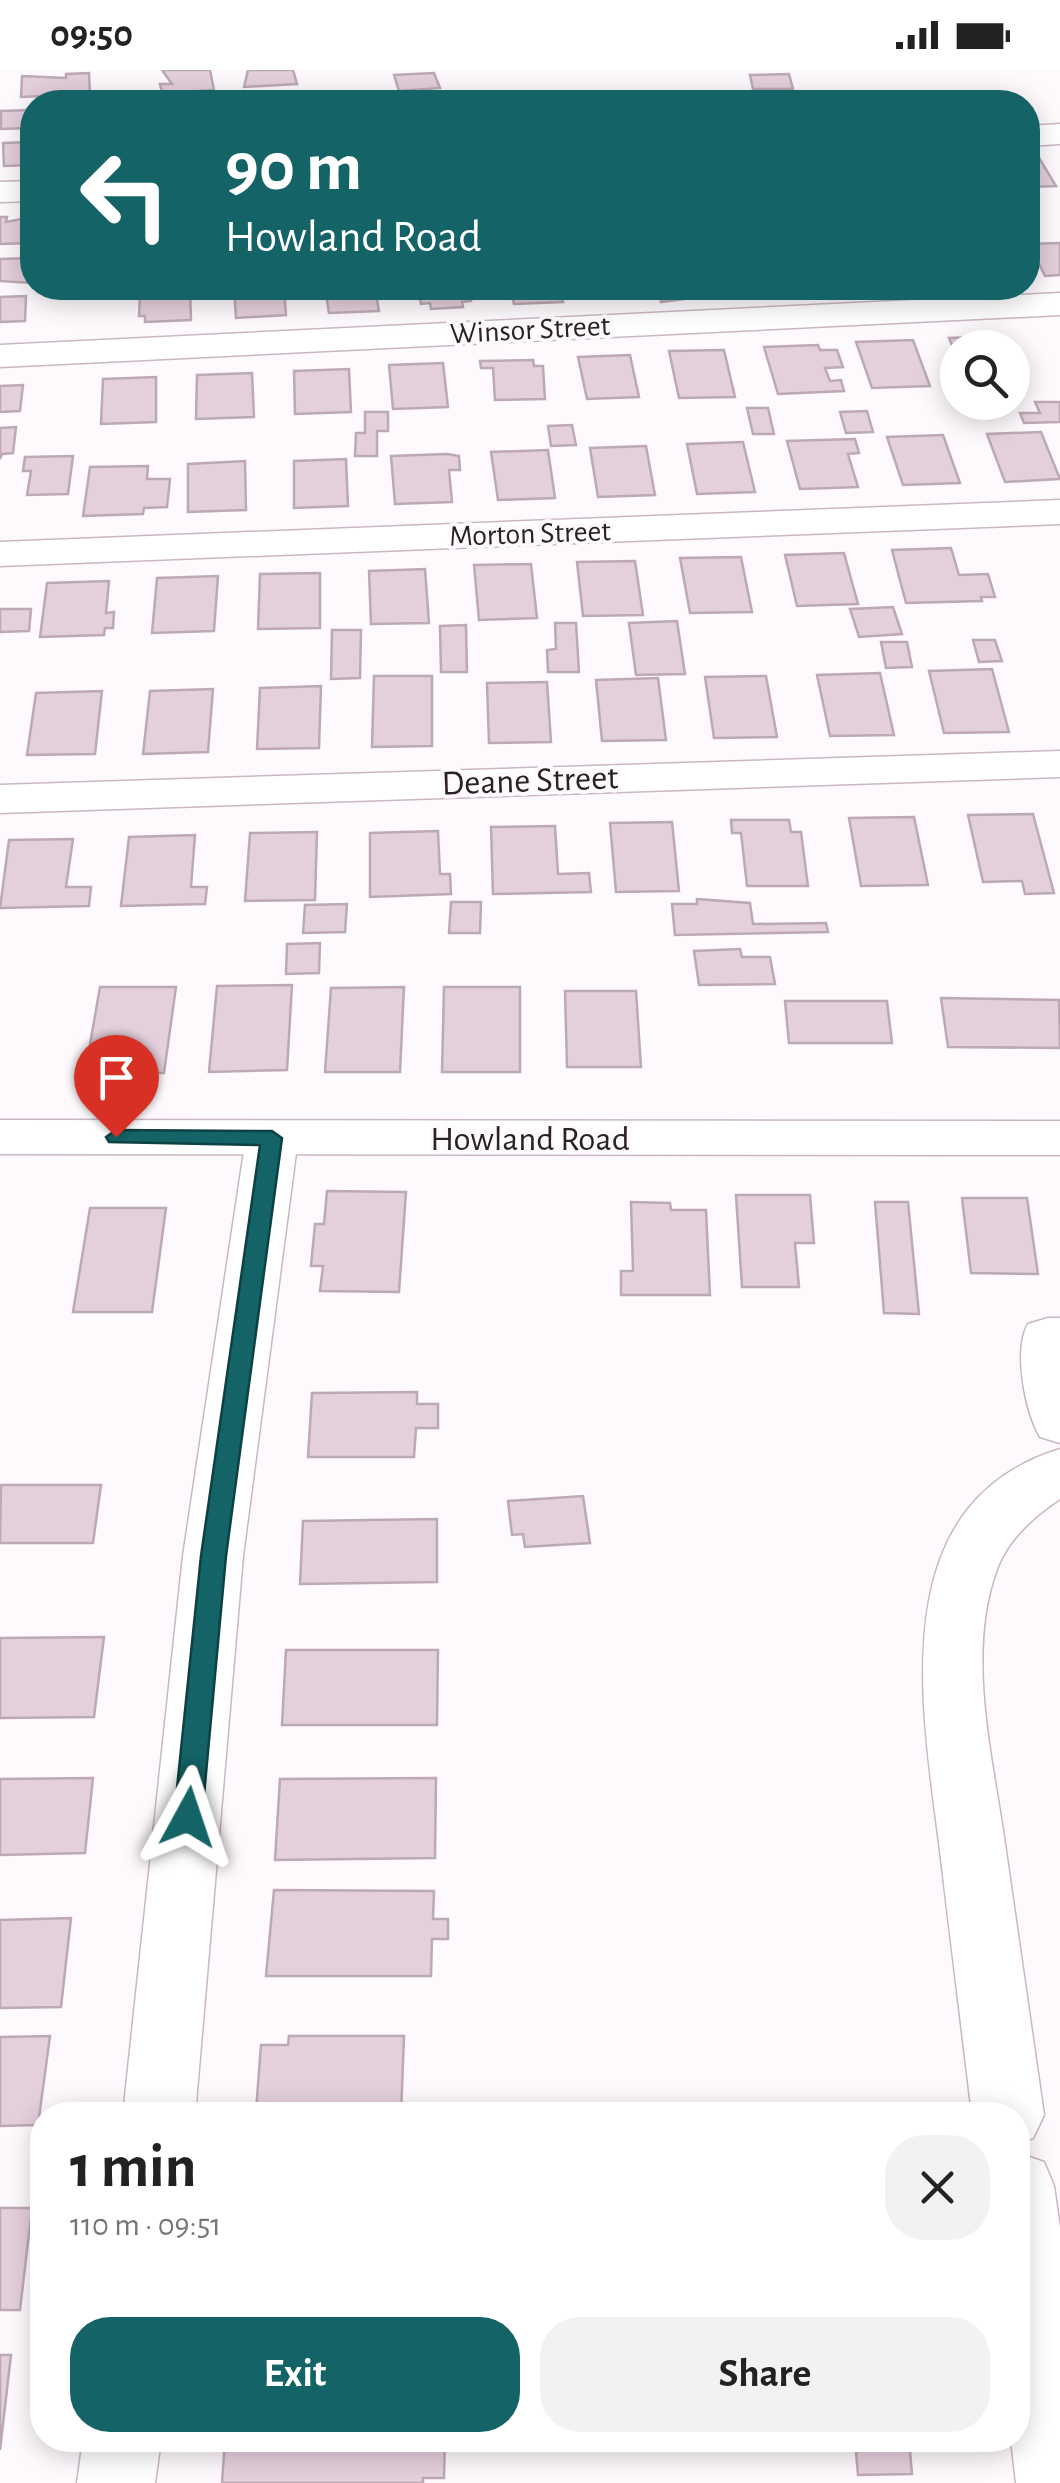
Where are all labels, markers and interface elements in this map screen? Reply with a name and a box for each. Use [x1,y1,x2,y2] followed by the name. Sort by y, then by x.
[50,16,133,54] text: 09:50
[60,130,190,260] icon: left
[225,133,362,203] text: 90 m
[225,215,482,260] text: Howland Road
[449,311,611,349] street label: Winsor Street
[940,330,1030,420] map controls
[940,330,1030,420] button: search
[449,516,612,552] street label: Morton Street
[441,760,619,802] street label: Deane Street
[74,1035,159,1138] pin
[89,1050,144,1105] icon: arrive
[430,1122,630,1157] street label: Howland Road
[136,1765,240,1869] position arrow
[885,2135,990,2240] button: close
[70,2138,196,2198] text: 1 min
[70,2209,221,2241] text: 110 m · 09:51
[70,2317,520,2432] button: Exit
[540,2317,990,2432] button: Share

